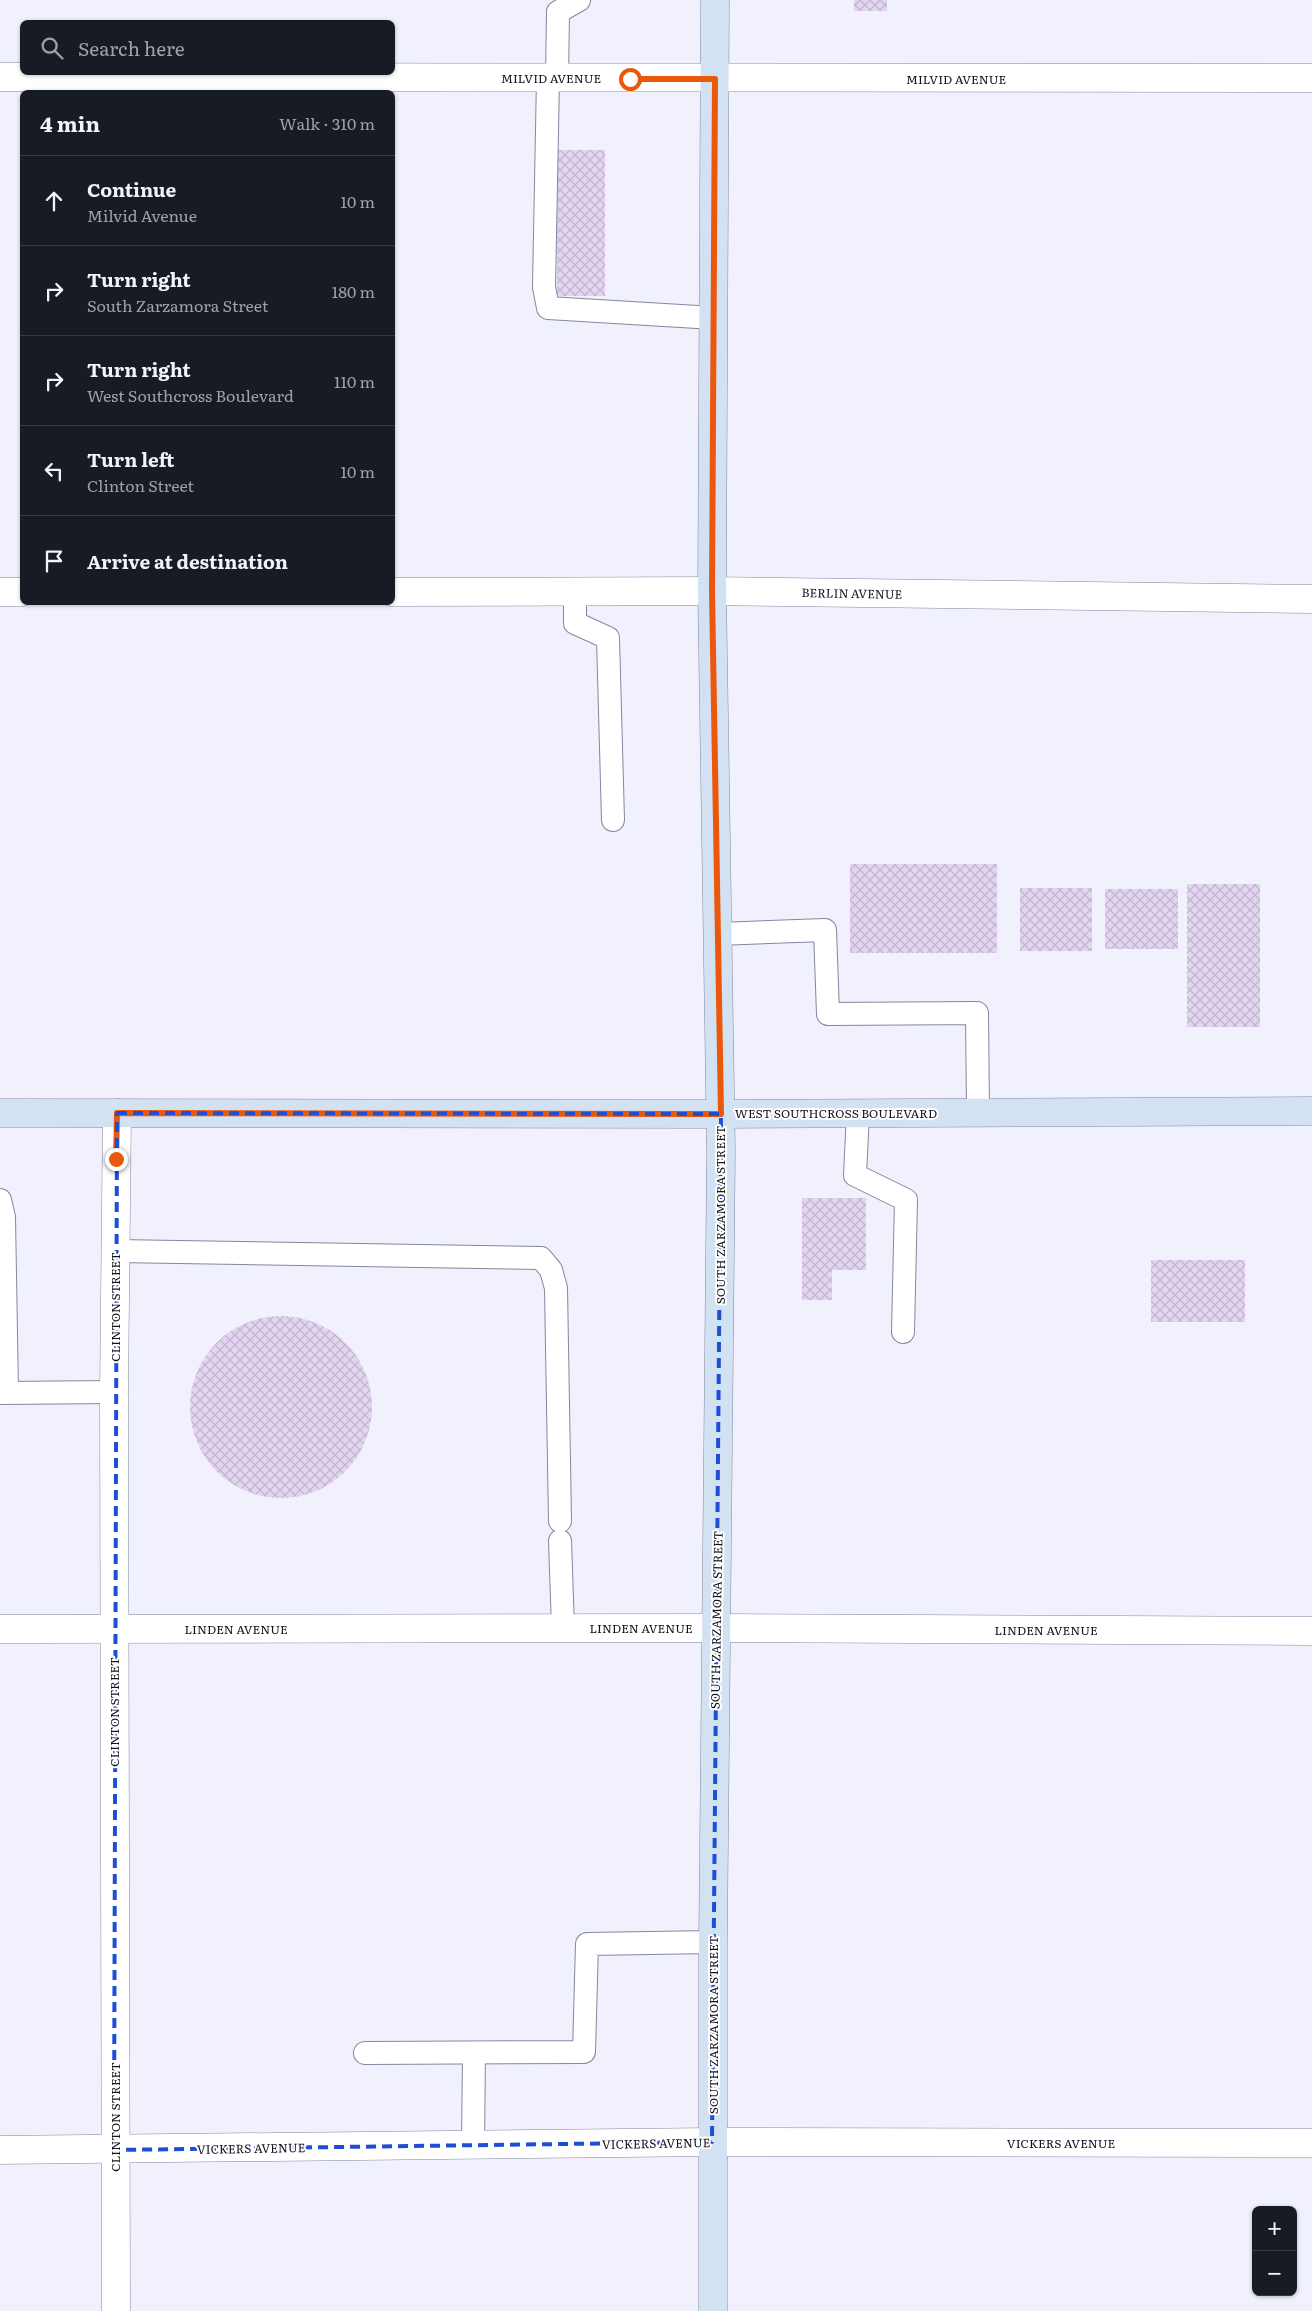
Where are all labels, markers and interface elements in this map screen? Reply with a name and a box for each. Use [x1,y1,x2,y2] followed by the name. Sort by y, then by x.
[20,20,395,75] search box
[38,34,66,62] icon: search
[78,34,185,62] text: Search here
[619,68,642,91] route start
[501,69,601,87] street label: MILVID AVENUE
[906,70,1006,88] street label: MILVID AVENUE
[40,107,100,138] text: 4 min
[279,111,375,135] text: Walk · 310 m
[87,175,176,203] text: Continue
[40,187,68,215] icon: ahead
[341,189,375,213] text: 10 m
[87,203,197,227] text: Milvid Avenue
[87,265,191,293] text: Turn right
[40,277,68,305] icon: right
[332,279,375,303] text: 180 m
[87,293,268,317] text: South Zarzamora Street
[87,355,191,383] text: Turn right
[40,367,68,395] icon: right
[334,369,375,393] text: 110 m
[87,383,294,407] text: West Southcross Boulevard
[87,445,174,473] text: Turn left
[40,457,68,485] icon: left
[341,459,375,483] text: 10 m
[87,473,194,497] text: Clinton Street
[40,547,68,575] icon: arrive
[87,547,288,575] text: Arrive at destination
[802,583,903,603] street label: BERLIN AVENUE
[735,1104,937,1122] street label: WEST SOUTHCROSS BOULEVARD
[711,1126,729,1304] street label: SOUTH ZARZAMORA STREET
[105,1148,128,1171] route end
[106,1252,124,1362] street label: CLINTON STREET
[705,1530,727,1709] street label: SOUTH ZARZAMORA STREET
[589,1619,693,1637] street label: LINDEN AVENUE
[184,1620,288,1638] street label: LINDEN AVENUE
[994,1621,1098,1639] street label: LINDEN AVENUE
[105,1657,123,1767] street label: CLINTON STREET
[704,1936,722,2114] street label: SOUTH ZARZAMORA STREET
[106,2062,124,2172] street label: CLINTON STREET
[602,2133,711,2153] street label: VICKERS AVENUE
[1007,2134,1116,2152] street label: VICKERS AVENUE
[197,2138,306,2158] street label: VICKERS AVENUE
[1252,2206,1297,2296] map controls
[1252,2206,1297,2251] button: +
[1252,2251,1297,2296] button: −

